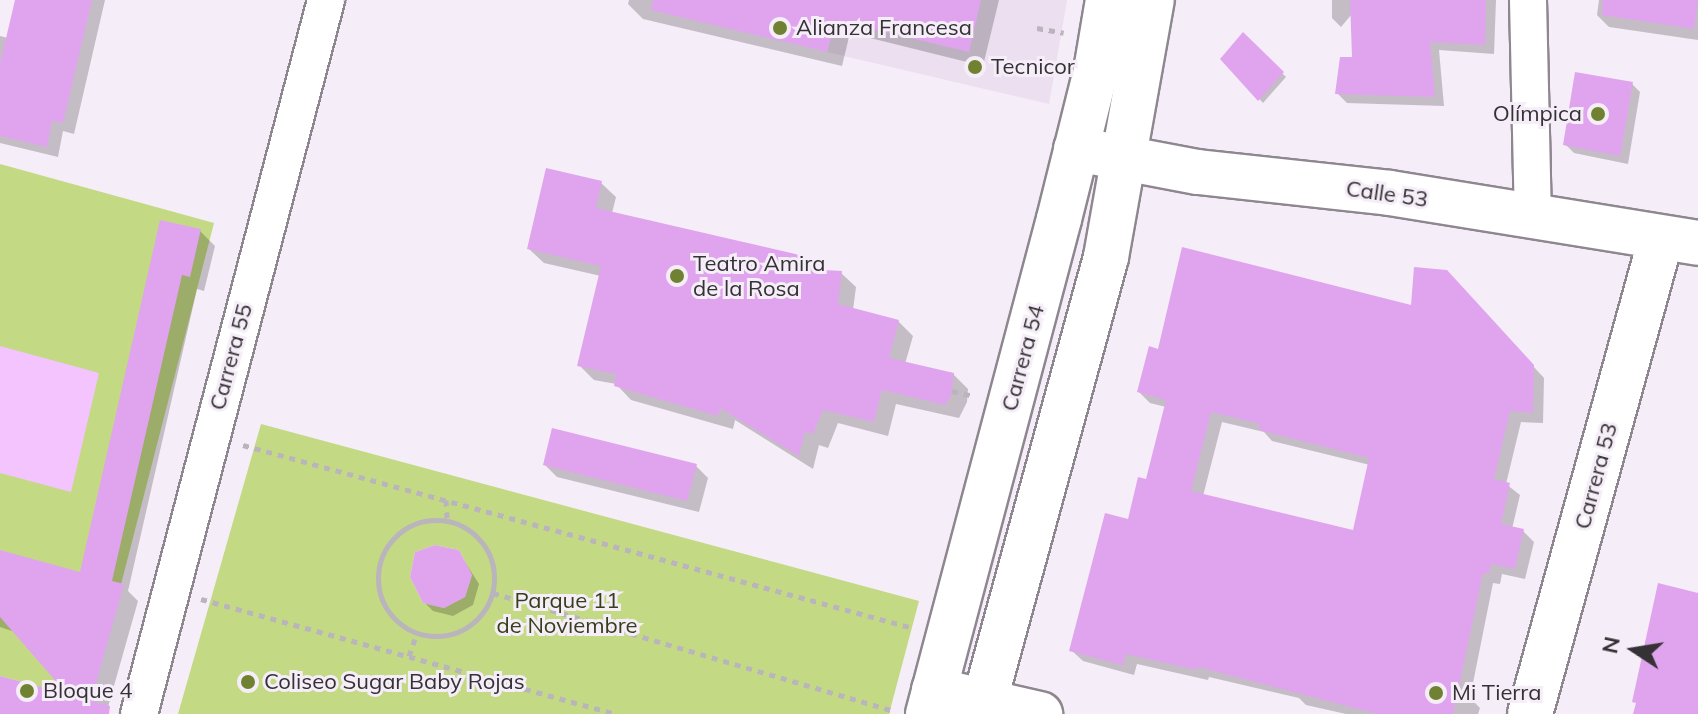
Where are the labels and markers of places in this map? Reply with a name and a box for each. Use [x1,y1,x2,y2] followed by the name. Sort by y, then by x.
[796,15,972,41] place label: Alianza Francesa
[771,19,789,37] marker: Alianza Francesa
[991,54,1075,80] place label: Tecnicor
[966,58,984,76] marker: Tecnicor
[1493,101,1582,127] place label: Olímpica
[1589,105,1607,123] marker: Olímpica
[693,250,825,302] place label: Teatro Amira de la Rosa
[668,267,686,285] marker: Teatro Amira de la Rosa
[264,669,525,695] place label: Coliseo Sugar Baby Rojas
[239,673,257,691] marker: Coliseo Sugar Baby Rojas
[43,678,133,704] place label: Bloque 4
[1452,680,1541,706] place label: Mi Tierra
[18,682,36,700] marker: Bloque 4
[1427,684,1445,702] marker: Mi Tierra

